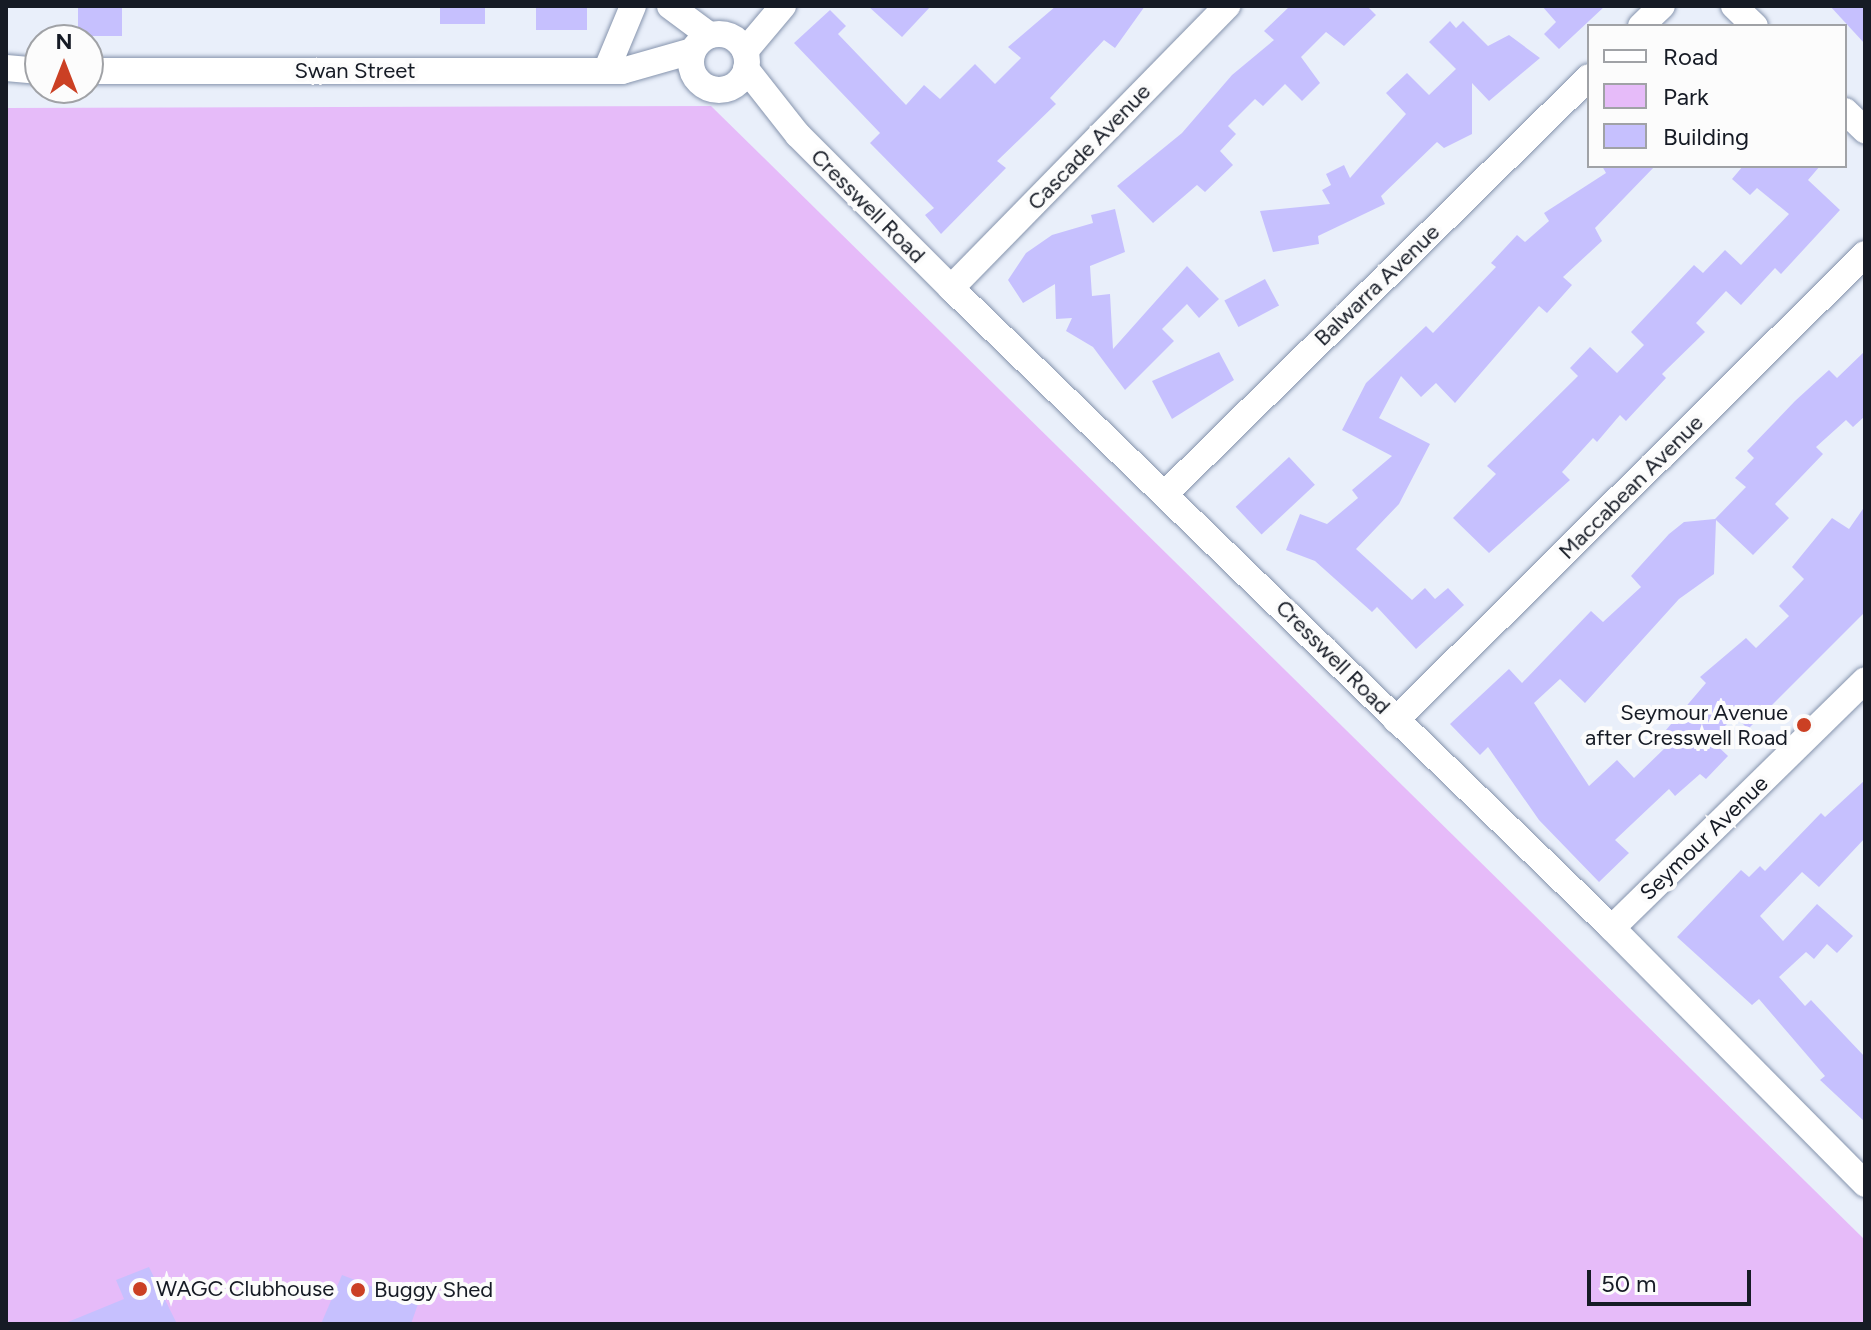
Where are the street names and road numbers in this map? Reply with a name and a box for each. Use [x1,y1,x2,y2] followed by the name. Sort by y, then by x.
[294,58,416,84] street label: Swan Street
[1022,78,1156,216] street label: Cascade Avenue
[805,143,931,269] street label: Cresswell Road
[1309,219,1445,351] street label: Balwarra Avenue
[1553,409,1709,565] street label: Maccabean Avenue
[1270,594,1396,720] street label: Cresswell Road
[1634,770,1774,906] street label: Seymour Avenue

